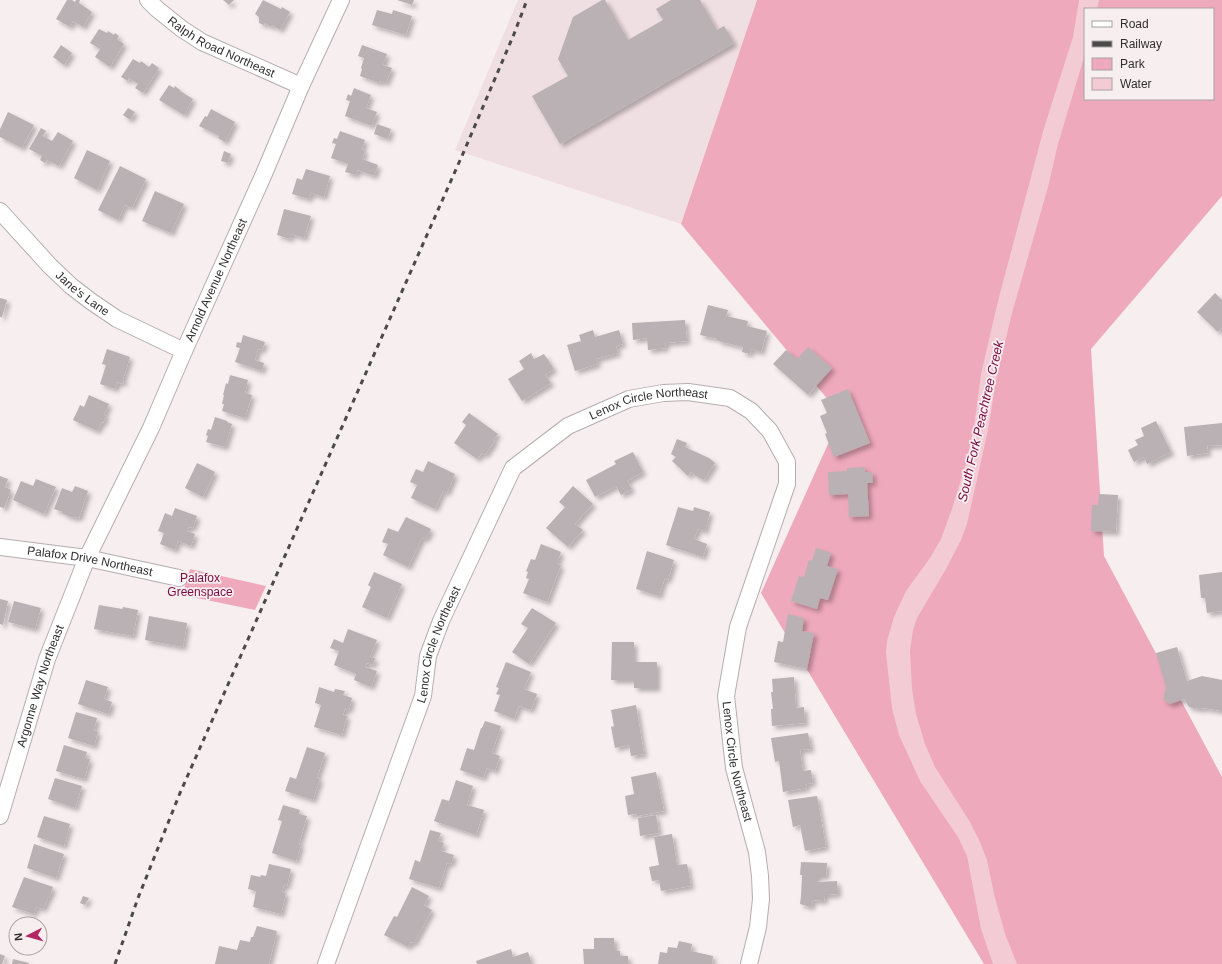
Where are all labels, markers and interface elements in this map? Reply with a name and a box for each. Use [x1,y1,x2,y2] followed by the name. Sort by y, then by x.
[1084,8,1214,100] legend
[165,13,278,81] street label: Ralph Road Northeast
[1120,17,1149,31] text: Road
[1120,37,1162,51] text: Railway
[1120,57,1146,71] text: Park
[1120,77,1152,91] text: Water
[182,216,250,344] street label: Arnold Avenue Northeast
[53,268,112,319] street label: Jane's Lane
[955,338,1007,503] water label: South Fork Peachtree Creek
[587,385,709,423] street label: Lenox Circle Northeast
[26,544,154,579] street label: Palafox Drive Northeast
[167,571,233,599] park label: Palafox Greenspace
[414,584,464,705] street label: Lenox Circle Northeast
[14,622,67,749] street label: Argonne Way Northeast
[720,701,756,824] street label: Lenox Circle Northeast
[8,916,48,956] north arrow
[12,932,24,942] text: N

